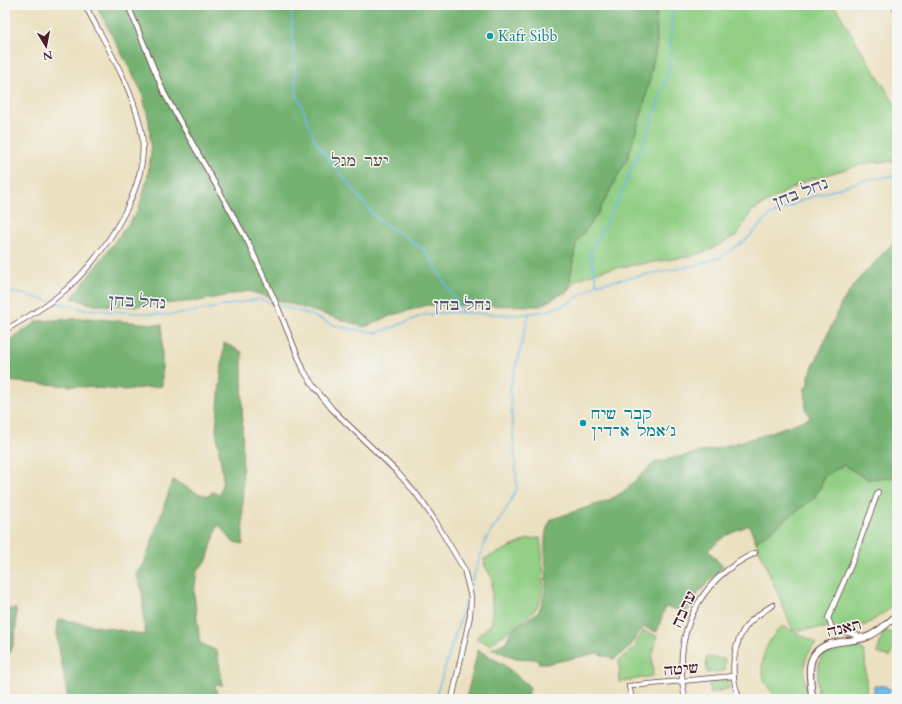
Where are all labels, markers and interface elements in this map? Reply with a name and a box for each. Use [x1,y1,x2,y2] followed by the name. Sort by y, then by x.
[26,26,66,66] north arrow
[498,26,558,46] place label: Kafr Sibb
[485,31,495,41] marker: Kafr Sibb
[41,47,54,64] text: N
[331,151,389,171] park label: יער מגל
[769,172,831,214] water label: נחל בחן
[108,290,166,314] water label: נחל בחן
[433,294,491,316] water label: נחל בחן
[591,404,676,441] place label: קבר שיח ג׳אמל א־דין
[578,418,588,428] marker: קבר שיח ג׳אמל א־דין
[667,588,701,630] street label: ערבה
[825,614,863,642] street label: תאנה
[663,657,700,680] street label: שיטה

